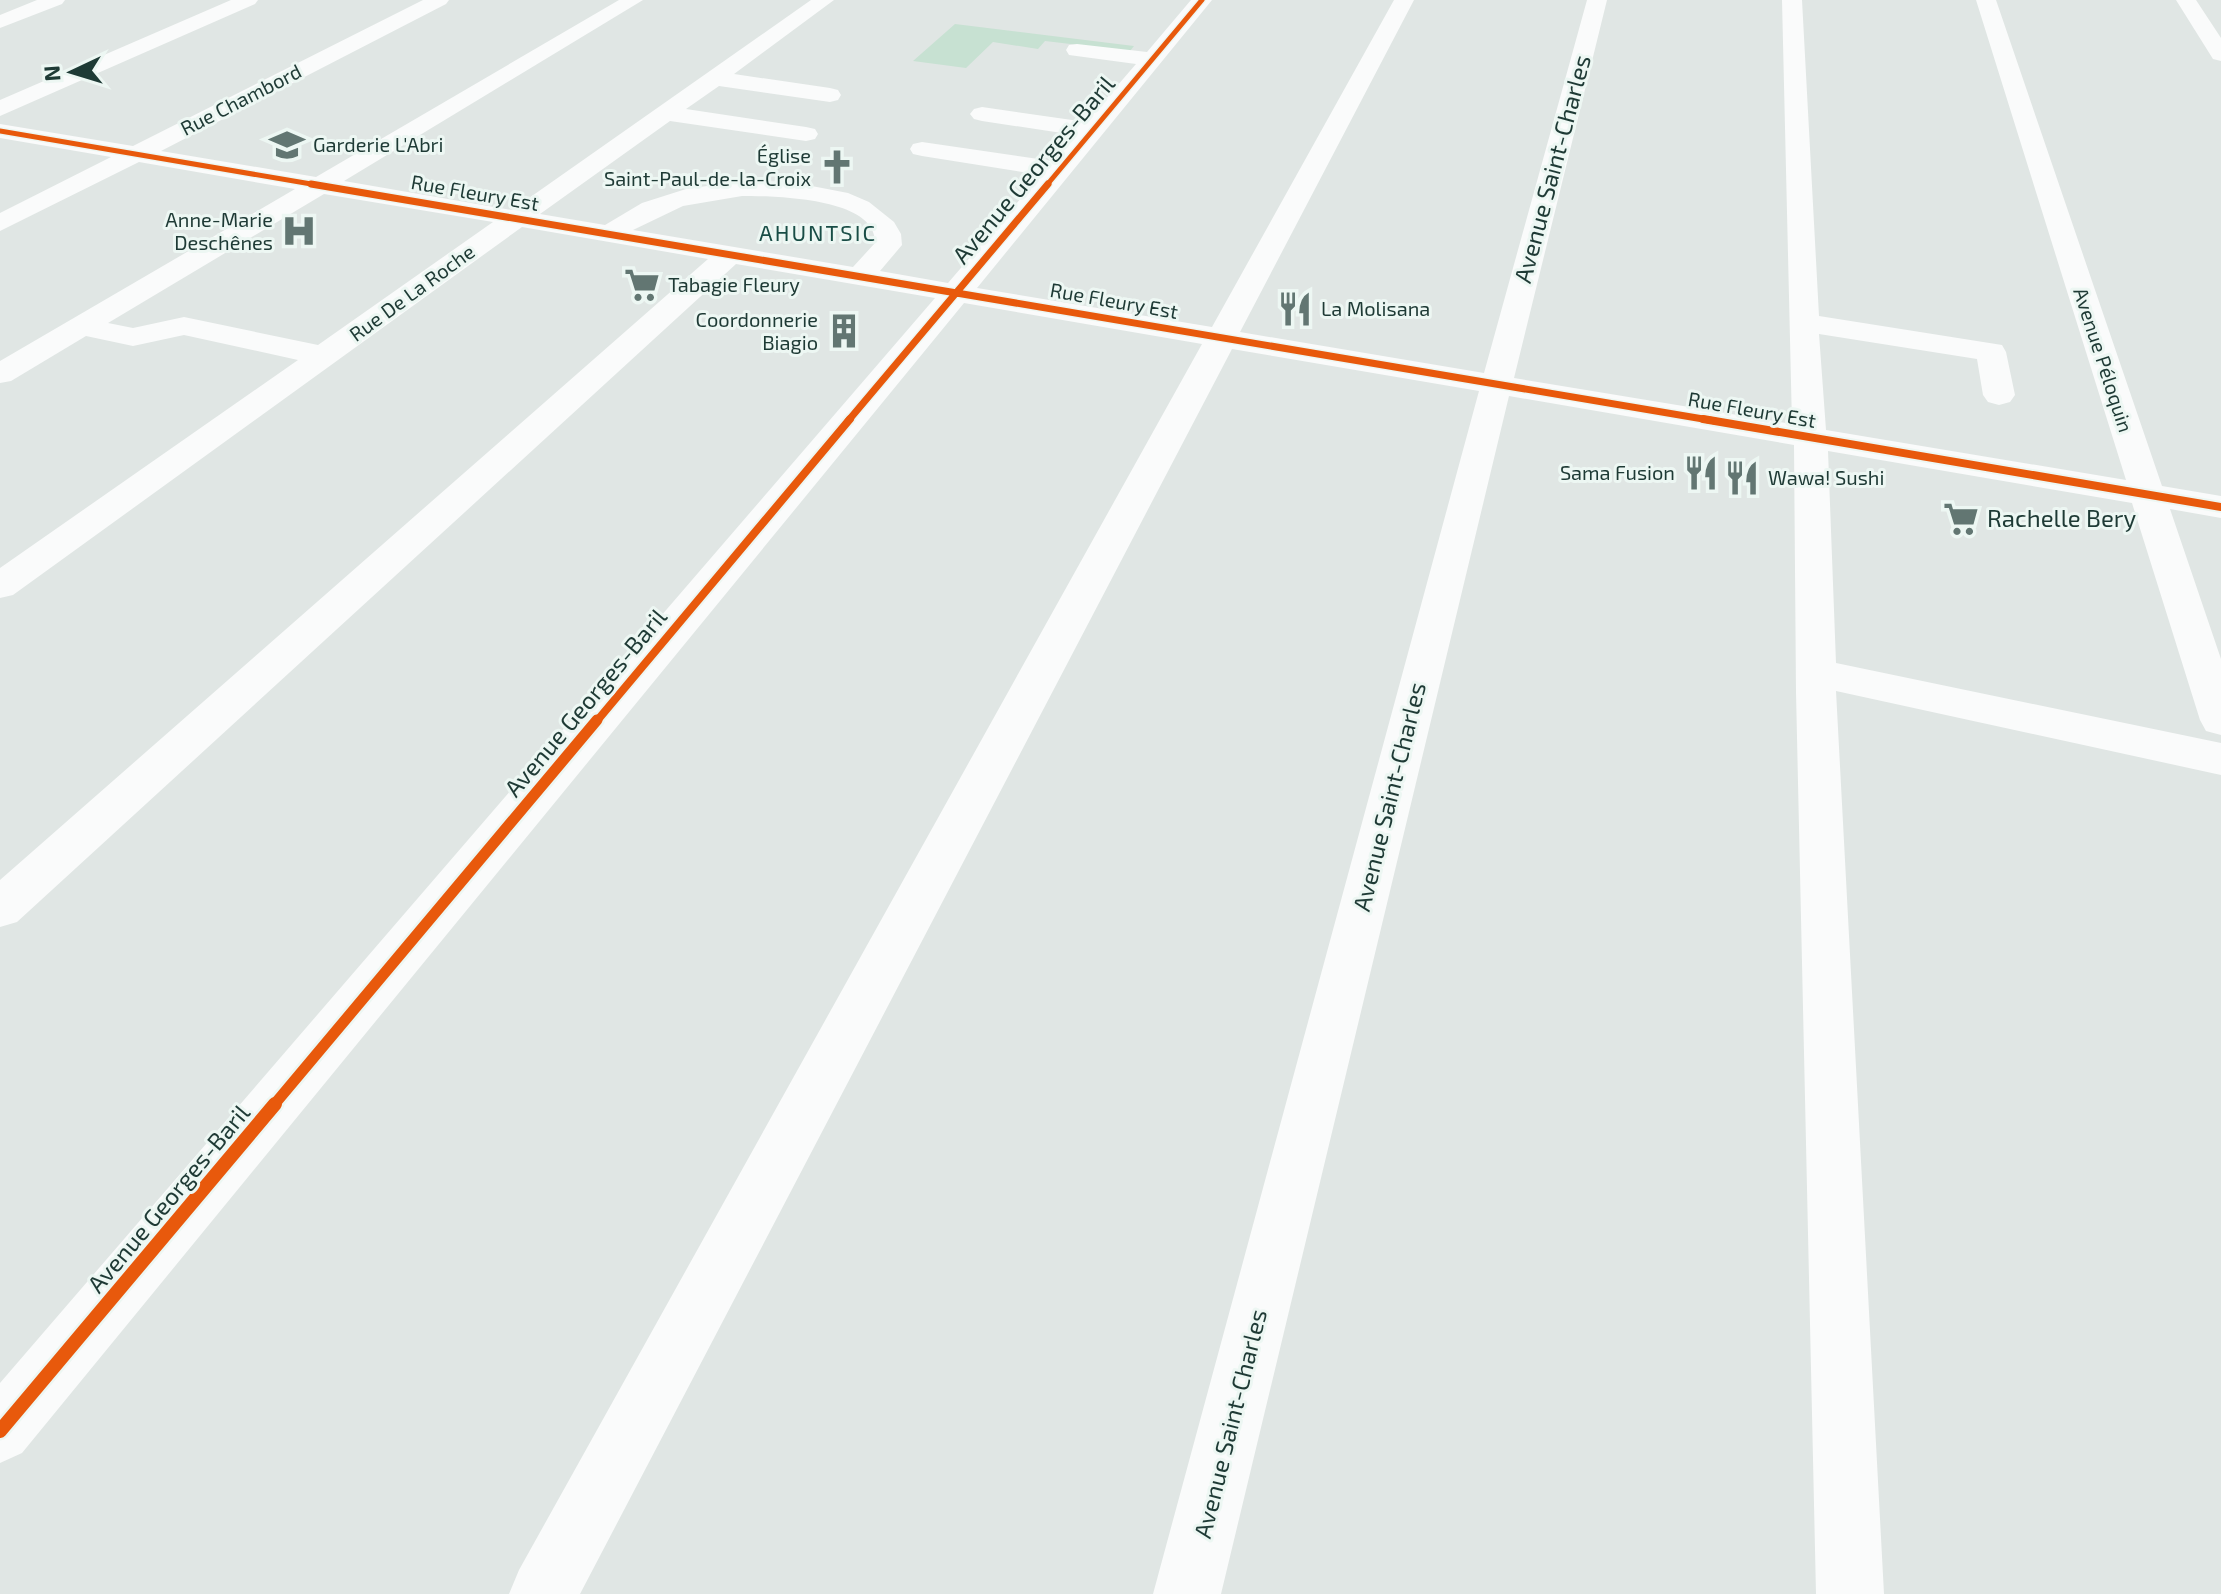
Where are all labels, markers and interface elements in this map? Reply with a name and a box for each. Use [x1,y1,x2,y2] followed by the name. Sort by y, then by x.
[32,32,112,112] north arrow
[1507,51,1596,286] street label: Avenue Saint-Charles
[176,58,305,140] street label: Rue Chambord
[38,65,65,82] text: N
[946,69,1120,269] street label: Avenue Georges-Baril
[268,126,306,164] school or university icon: Garderie L'Abri
[313,132,444,156] place label: Garderie L'Abri
[604,143,811,190] place label: Église Saint-Paul-de-la-Croix
[818,148,856,186] church icon: Église Saint-Paul-de-la-Croix
[409,169,541,215] street label: Rue Fleury Est
[165,207,273,254] place label: Anne-Marie Deschênes
[280,212,318,250] hospital icon: Anne-Marie Deschênes
[759,219,877,245] district label: AHUNTSIC
[344,239,479,346] street label: Rue De La Roche
[623,266,661,304] supermarket icon: Tabagie Fleury
[668,272,800,296] place label: Tabagie Fleury
[1048,277,1180,323] street label: Rue Fleury Est
[2069,284,2139,435] street label: Avenue Péloquin
[1276,290,1314,328] restaurant icon: La Molisana
[1321,296,1430,320] place label: La Molisana
[696,307,818,354] place label: Coordonnerie Biagio
[825,312,863,350] building icon: Coordonnerie Biagio
[1686,386,1818,432] street label: Rue Fleury Est
[1682,454,1720,492] restaurant icon: Sama Fusion
[1723,459,1761,497] restaurant icon: Wawa! Sushi
[1560,460,1675,484] place label: Sama Fusion
[1768,465,1884,489] place label: Wawa! Sushi
[1942,500,1980,538] supermarket icon: Rachelle Bery
[1987,503,2136,532] place label: Rachelle Bery
[498,602,672,802] street label: Avenue Georges-Baril
[1346,679,1431,914] street label: Avenue Saint-Charles
[81,1098,255,1298] street label: Avenue Georges-Baril
[1187,1306,1272,1541] street label: Avenue Saint-Charles

